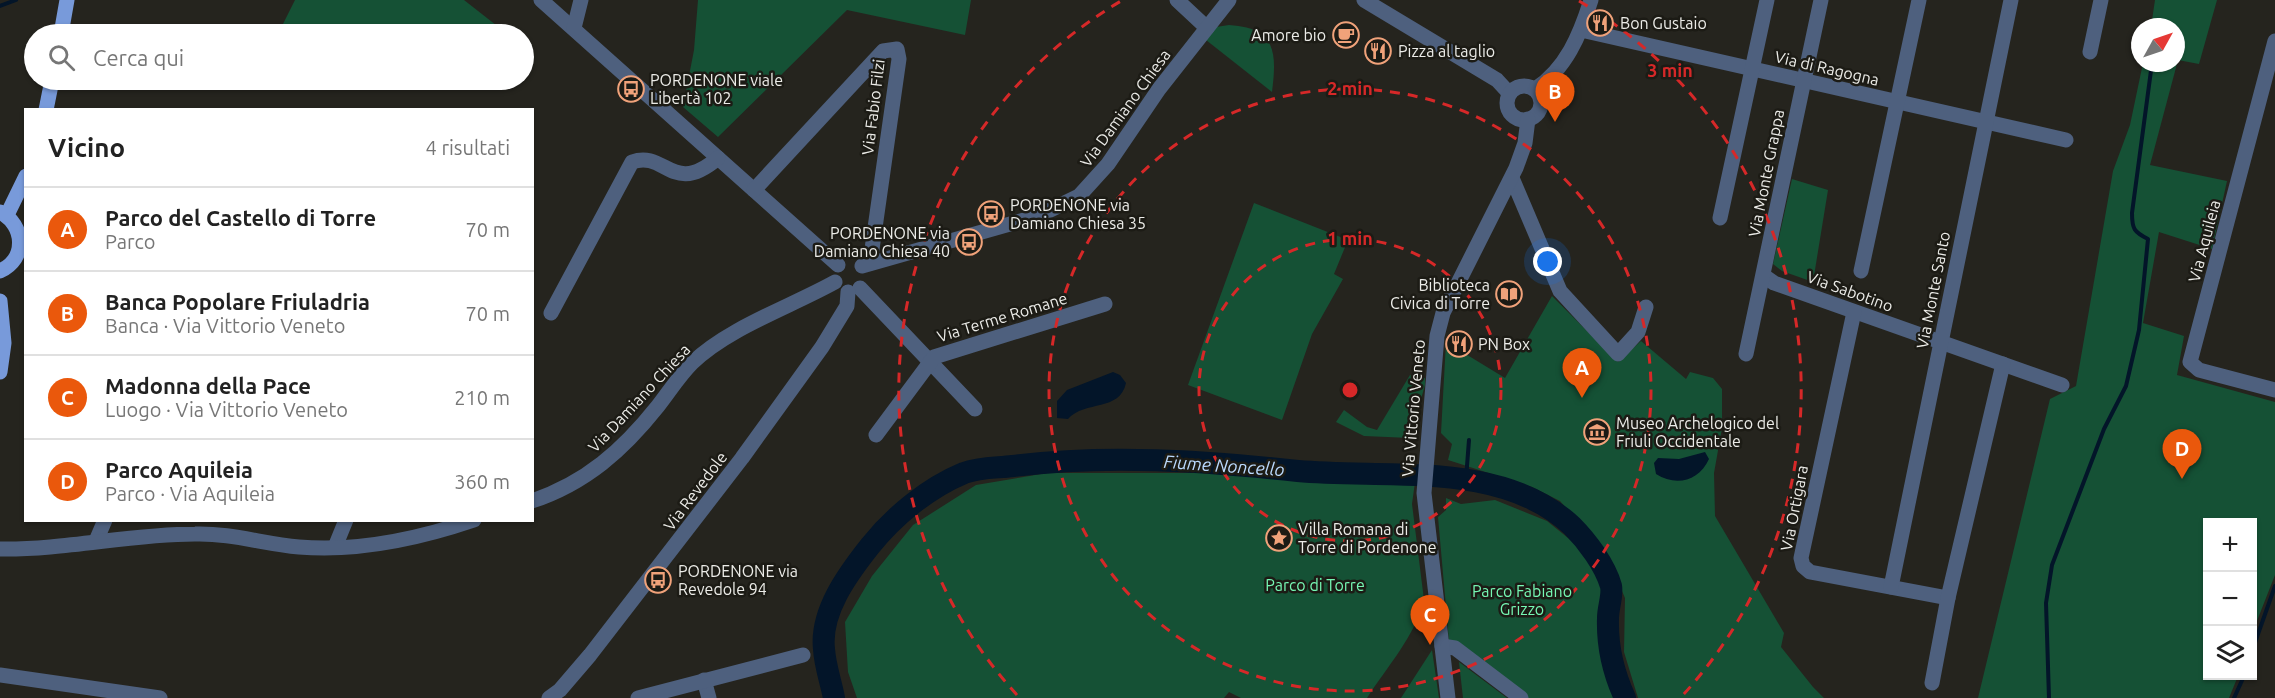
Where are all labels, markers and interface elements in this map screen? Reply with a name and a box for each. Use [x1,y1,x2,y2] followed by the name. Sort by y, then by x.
[1585,8,1615,38] restaurant icon: Bon Gustaio
[1620,14,1707,32] place label: Bon Gustaio
[2131,18,2185,72] north arrow
[1331,20,1361,50] cafe icon: Amore bio
[24,24,534,90] search box
[1251,26,1326,44] place label: Amore bio
[1363,36,1393,66] restaurant icon: Pizza al taglio
[45,41,78,74] icon: search
[1398,42,1495,60] place label: Pizza al taglio
[93,45,184,70] text: Cerca qui
[1076,46,1174,170] street label: Via Damiano Chiesa
[1773,47,1881,89] street label: Via di Ragogna
[858,58,888,156] street label: Via Fabio Filzi
[1647,60,1693,80] text: 3 min
[650,71,783,107] place label: PORDENONE viale Libertà 102
[1536,72,1574,122] pin: B
[616,74,646,104] bus stop icon: PORDENONE viale Libertà 102
[1327,78,1373,98] text: 2 min
[1745,108,1787,238] street label: Via Monte Grappa
[48,133,125,162] text: Vicino
[426,136,510,159] text: 4 risultati
[1010,196,1146,232] place label: PORDENONE via Damiano Chiesa 35
[2184,198,2224,284] street label: Via Aquileia
[976,199,1006,229] bus stop icon: PORDENONE via Damiano Chiesa 35
[105,205,376,230] text: Parco del Castello di Torre
[60,218,75,241] text: A
[466,218,510,241] text: 70 m
[814,224,950,260] place label: PORDENONE via Damiano Chiesa 40
[954,227,984,257] bus stop icon: PORDENONE via Damiano Chiesa 40
[1327,228,1373,248] text: 1 min
[105,230,156,253] text: Parco
[1913,230,1953,350] street label: Via Monte Santo
[1533,247,1562,276] your location
[1804,267,1896,315] street label: Via Sabotino
[1390,276,1490,312] place label: Biblioteca Civica di Torre
[1494,279,1524,309] library icon: Biblioteca Civica di Torre
[105,289,370,314] text: Banca Popolare Friuladria
[935,289,1069,345] street label: Via Terme Romane
[61,302,74,325] text: B
[466,302,510,325] text: 70 m
[105,314,345,337] text: Banca · Via Vittorio Veneto
[1444,329,1474,359] restaurant icon: PN Box
[1478,335,1530,353] place label: PN Box
[1398,339,1428,477] street label: Via Vittorio Veneto
[584,340,694,456] street label: Via Damiano Chiesa
[1562,348,1602,398] pin: A
[105,373,311,398] text: Madonna della Pace
[1340,380,1360,400] centre of rings
[61,386,74,409] text: C
[454,386,510,409] text: 210 m
[105,398,348,421] text: Luogo · Via Vittorio Veneto
[1616,414,1779,450] place label: Museo Archelogico del Friuli Occidentale
[1582,417,1612,447] museum icon: Museo Archelogico del Friuli Occidentale
[2162,430,2202,479] pin: D
[660,448,730,534] street label: Via Revedole
[1163,451,1285,479] water label: Fiume Noncello
[105,457,253,482] text: Parco Aquileia
[1777,464,1811,552] street label: Via Ortigara
[60,470,75,493] text: D
[454,470,510,493] text: 360 m
[105,482,275,505] text: Parco · Via Aquileia
[2203,518,2257,680] map controls
[2203,518,2257,572] button: +
[1298,520,1436,556] place label: Villa Romana di Torre di Pordenone
[1264,523,1294,553] place icon: Villa Romana di Torre di Pordenone
[678,562,798,598] place label: PORDENONE via Revedole 94
[643,565,673,595] bus stop icon: PORDENONE via Revedole 94
[2203,572,2257,626] button: −
[1265,576,1365,594] park label: Parco di Torre
[1472,582,1572,618] park label: Parco Fabiano Grizzo
[1410,596,1450,645] pin: C
[2203,626,2257,680] button: layers

